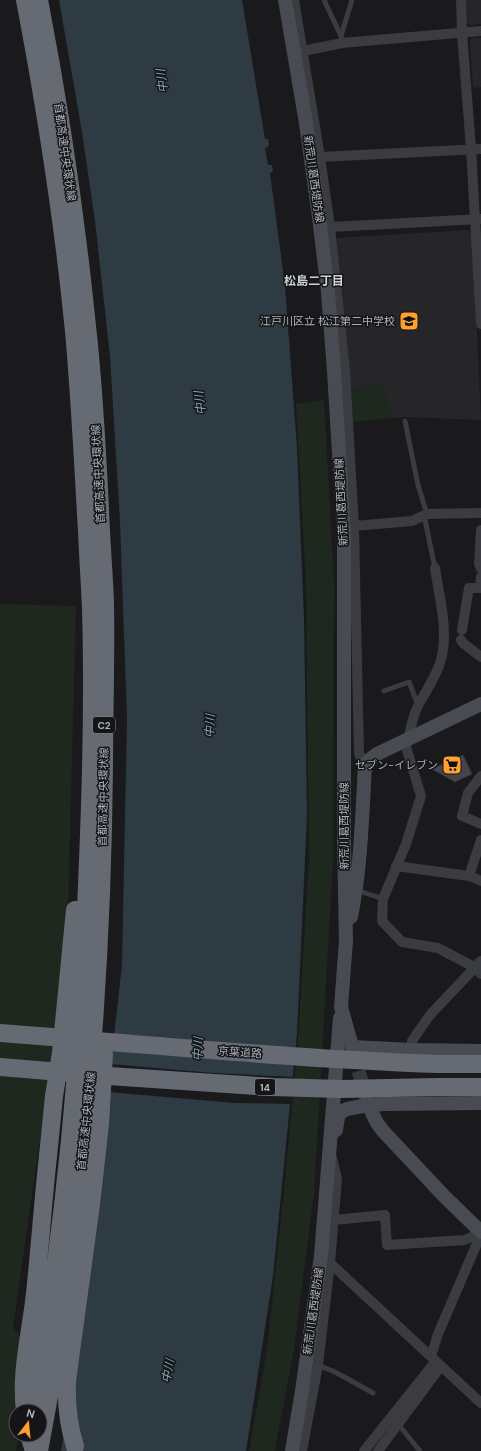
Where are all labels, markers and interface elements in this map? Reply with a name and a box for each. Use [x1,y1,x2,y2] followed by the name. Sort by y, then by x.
[152,66,171,94] water label: 中川
[51,102,79,202] street label: 首都高速中央環状線
[301,134,327,224] street label: 新荒川葛西堤防線
[284,273,344,289] district label: 松島二丁目
[398,310,420,332] school or university icon: 江戸川区立 松江第二中学校
[260,314,395,328] place label: 江戸川区立 松江第二中学校
[190,388,209,416] water label: 中川
[88,424,108,524] street label: 首都高速中央環状線
[332,458,350,546] street label: 新荒川葛西堤防線
[202,712,218,738] water label: 中川
[93,717,115,733] road number: C2
[95,747,111,847] street label: 首都高速中央環状線
[441,754,463,776] supermarket icon: セブン-イレブン
[355,758,438,772] place label: セブン-イレブン
[337,782,351,870] street label: 新荒川葛西堤防線
[190,1035,206,1061] water label: 中川
[218,1043,262,1061] street label: 京葉道路
[74,1071,98,1171] street label: 首都高速中央環状線
[255,1079,275,1095] road number: 14
[300,1266,326,1356] street label: 新荒川葛西堤防線
[158,1356,179,1384] water label: 中川
[8,1403,48,1443] north arrow
[25,1406,37,1421] text: N

